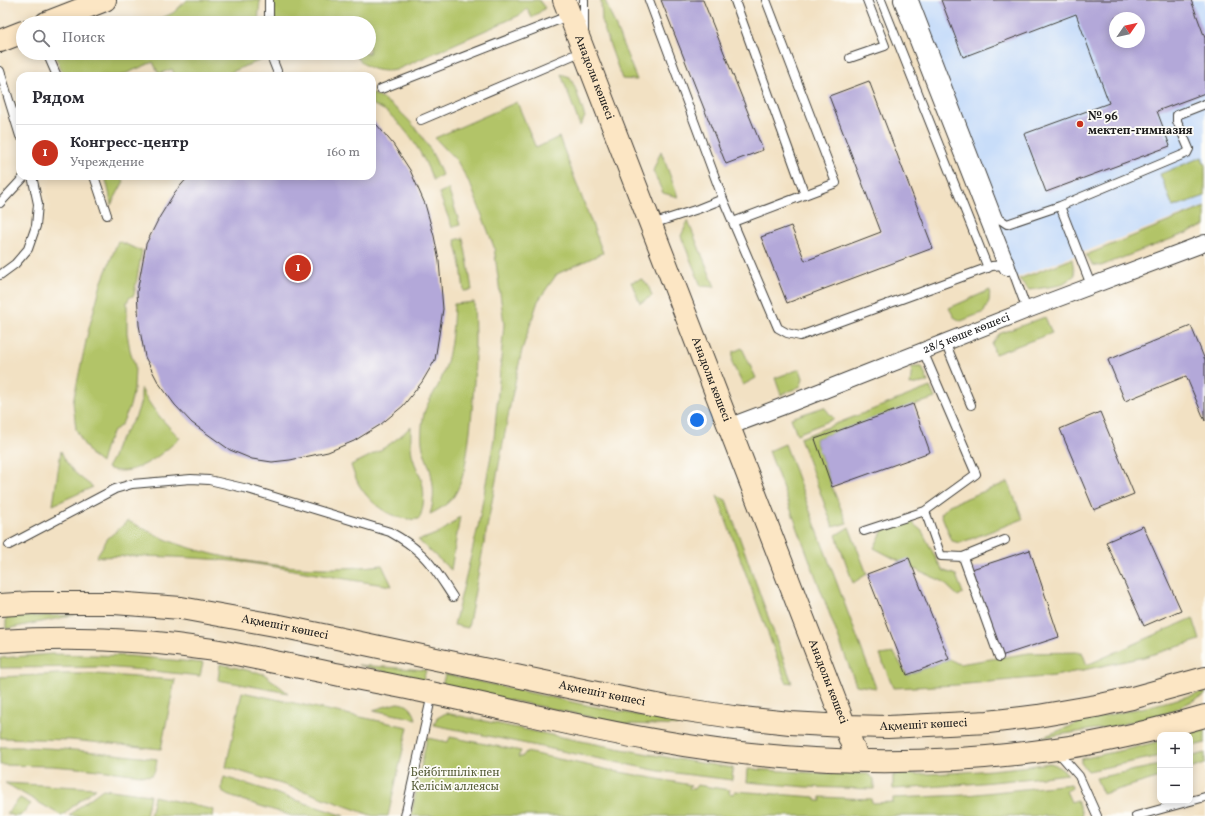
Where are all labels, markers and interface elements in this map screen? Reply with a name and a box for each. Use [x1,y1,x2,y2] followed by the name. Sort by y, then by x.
[1109,12,1145,48] north arrow
[16,16,376,60] search box
[30,27,52,49] icon: search
[62,28,105,49] text: Поиск
[570,33,618,122] street label: Анадолы көшесі
[32,87,85,110] text: Рядом
[1088,109,1193,139] place label: № 96 мектеп-гимназия
[1075,119,1085,129] marker: № 96 мектеп-гимназия
[70,133,189,154] text: Конгресс-центр
[42,144,48,162] text: 1
[326,144,360,162] text: 160 m
[70,154,144,172] text: Учреждение
[285,253,311,283] pin: 1
[921,309,1013,358] street label: 28/5 көше көшесі
[687,335,735,425] street label: Анадолы көшесі
[687,410,707,430] your location
[240,611,330,644] street label: Ақмешіт көшесі
[804,637,852,727] street label: Анадолы көшесі
[557,677,647,711] street label: Ақмешіт көшесі
[879,715,968,735] street label: Ақмешіт көшесі
[1157,732,1193,804] map controls
[1157,732,1193,768] button: +
[411,765,500,795] park label: Бейбітшілік пен Келісім аллеясы
[1157,768,1193,804] button: −

